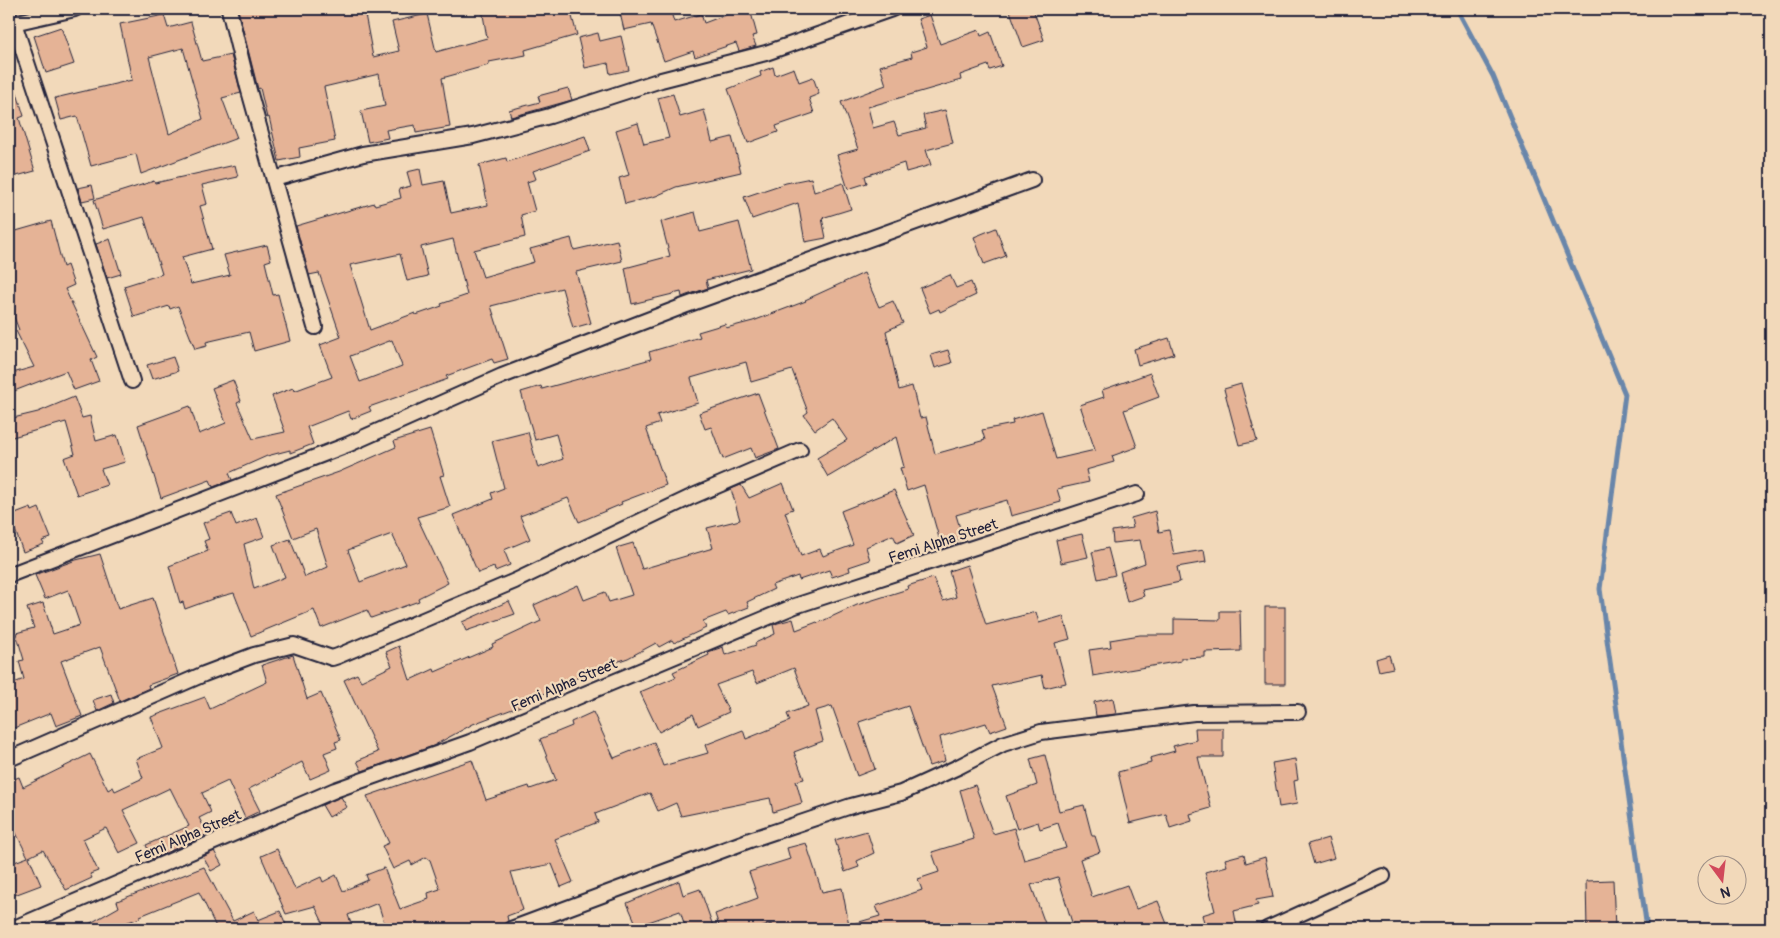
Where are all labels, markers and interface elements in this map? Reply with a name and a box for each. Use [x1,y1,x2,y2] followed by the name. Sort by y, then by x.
[886,515,1001,568] street label: Femi Alpha Street
[508,654,621,716] street label: Femi Alpha Street
[132,805,245,867] street label: Femi Alpha Street
[1698,856,1748,906] north arrow
[1718,883,1732,902] text: N

